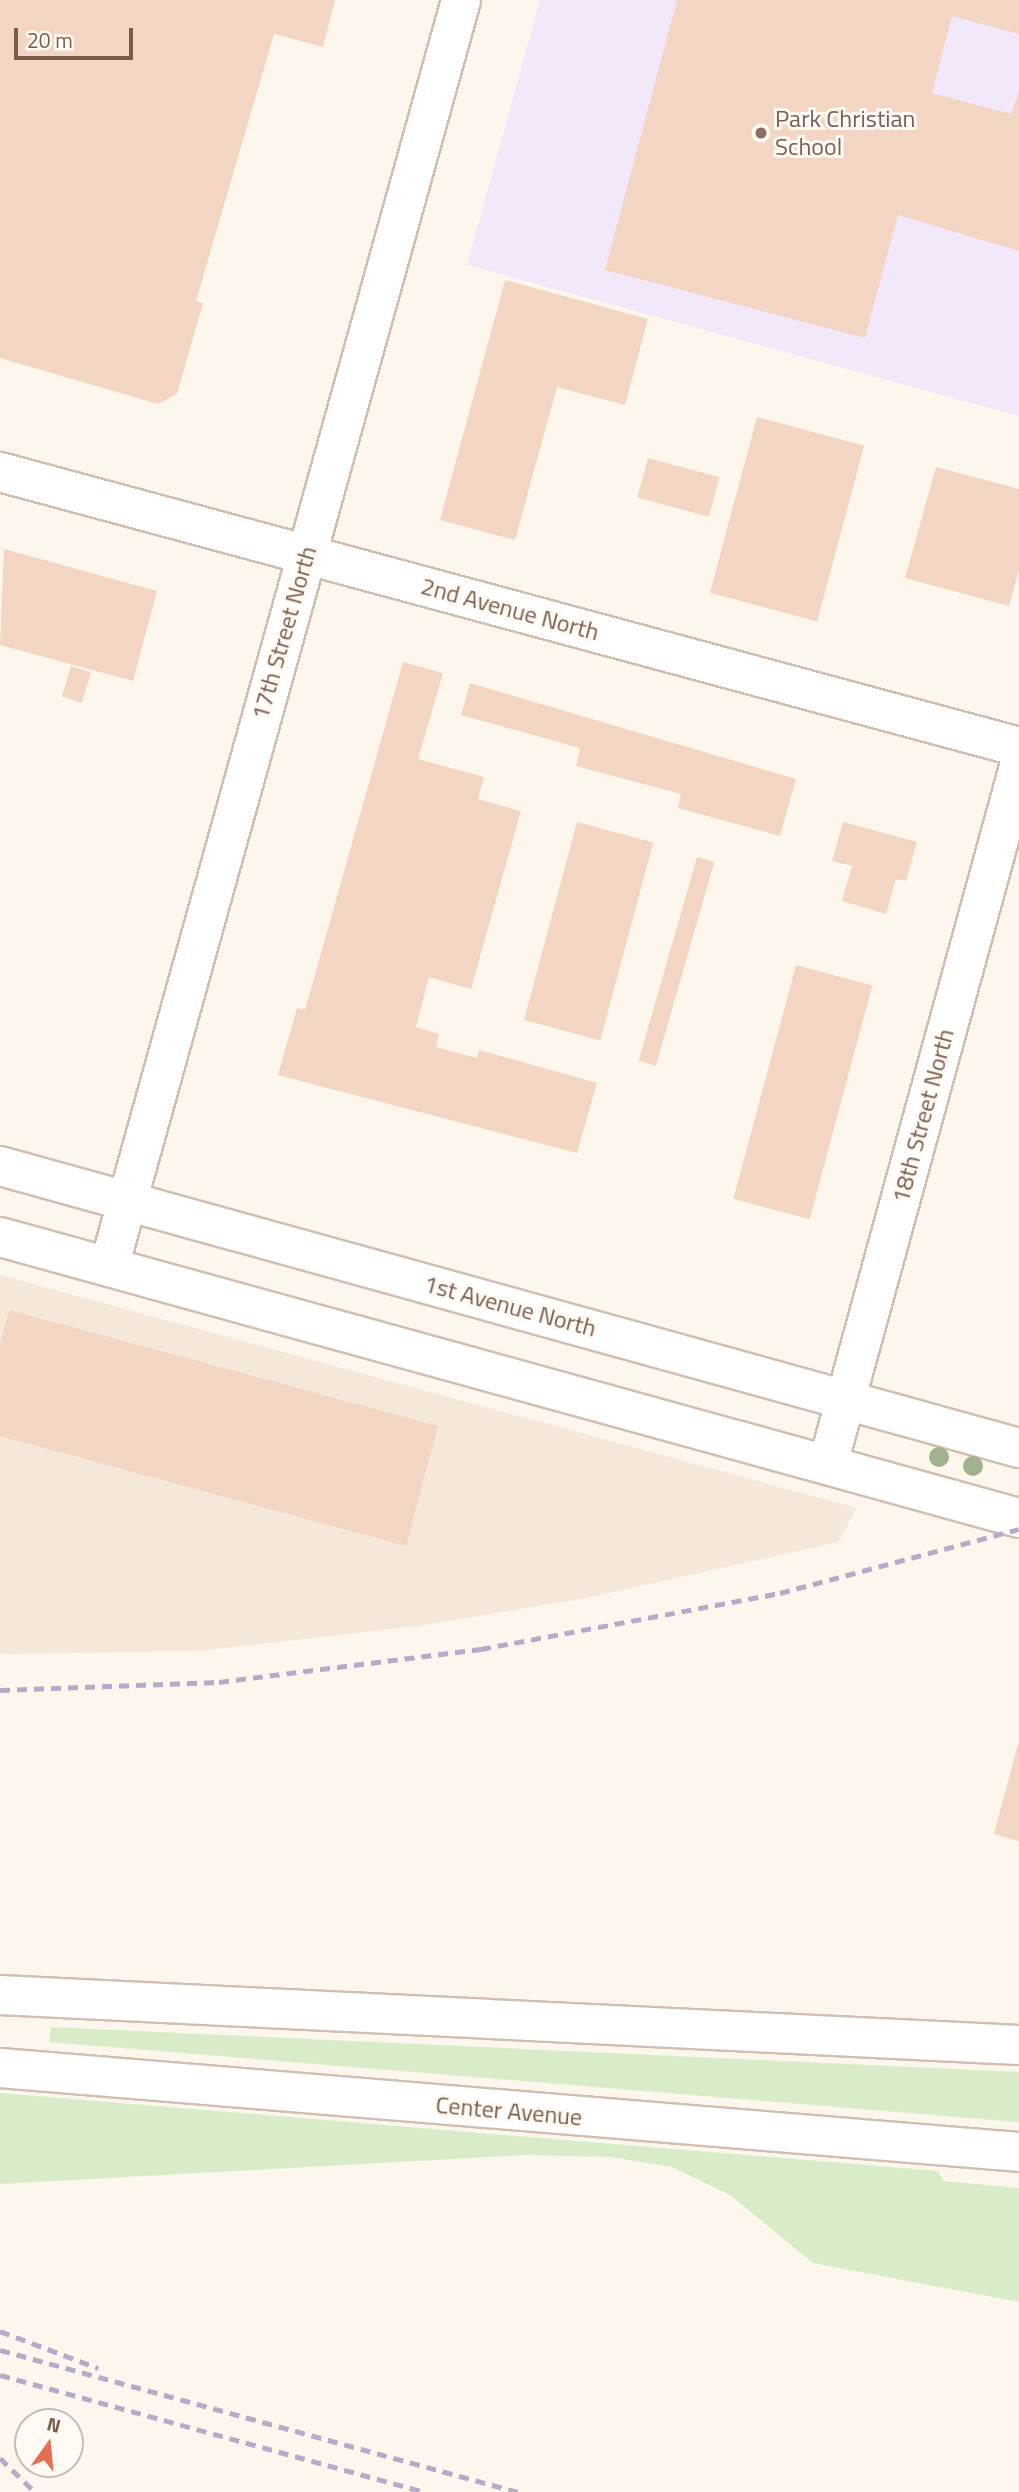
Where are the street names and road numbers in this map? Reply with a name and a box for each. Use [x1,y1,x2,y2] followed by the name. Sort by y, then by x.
[245,543,323,723] street label: 17th Street North
[418,571,602,647] street label: 2nd Avenue North
[886,1026,960,1206] street label: 18th Street North
[421,1269,599,1343] street label: 1st Avenue North
[435,2090,583,2132] street label: Center Avenue

